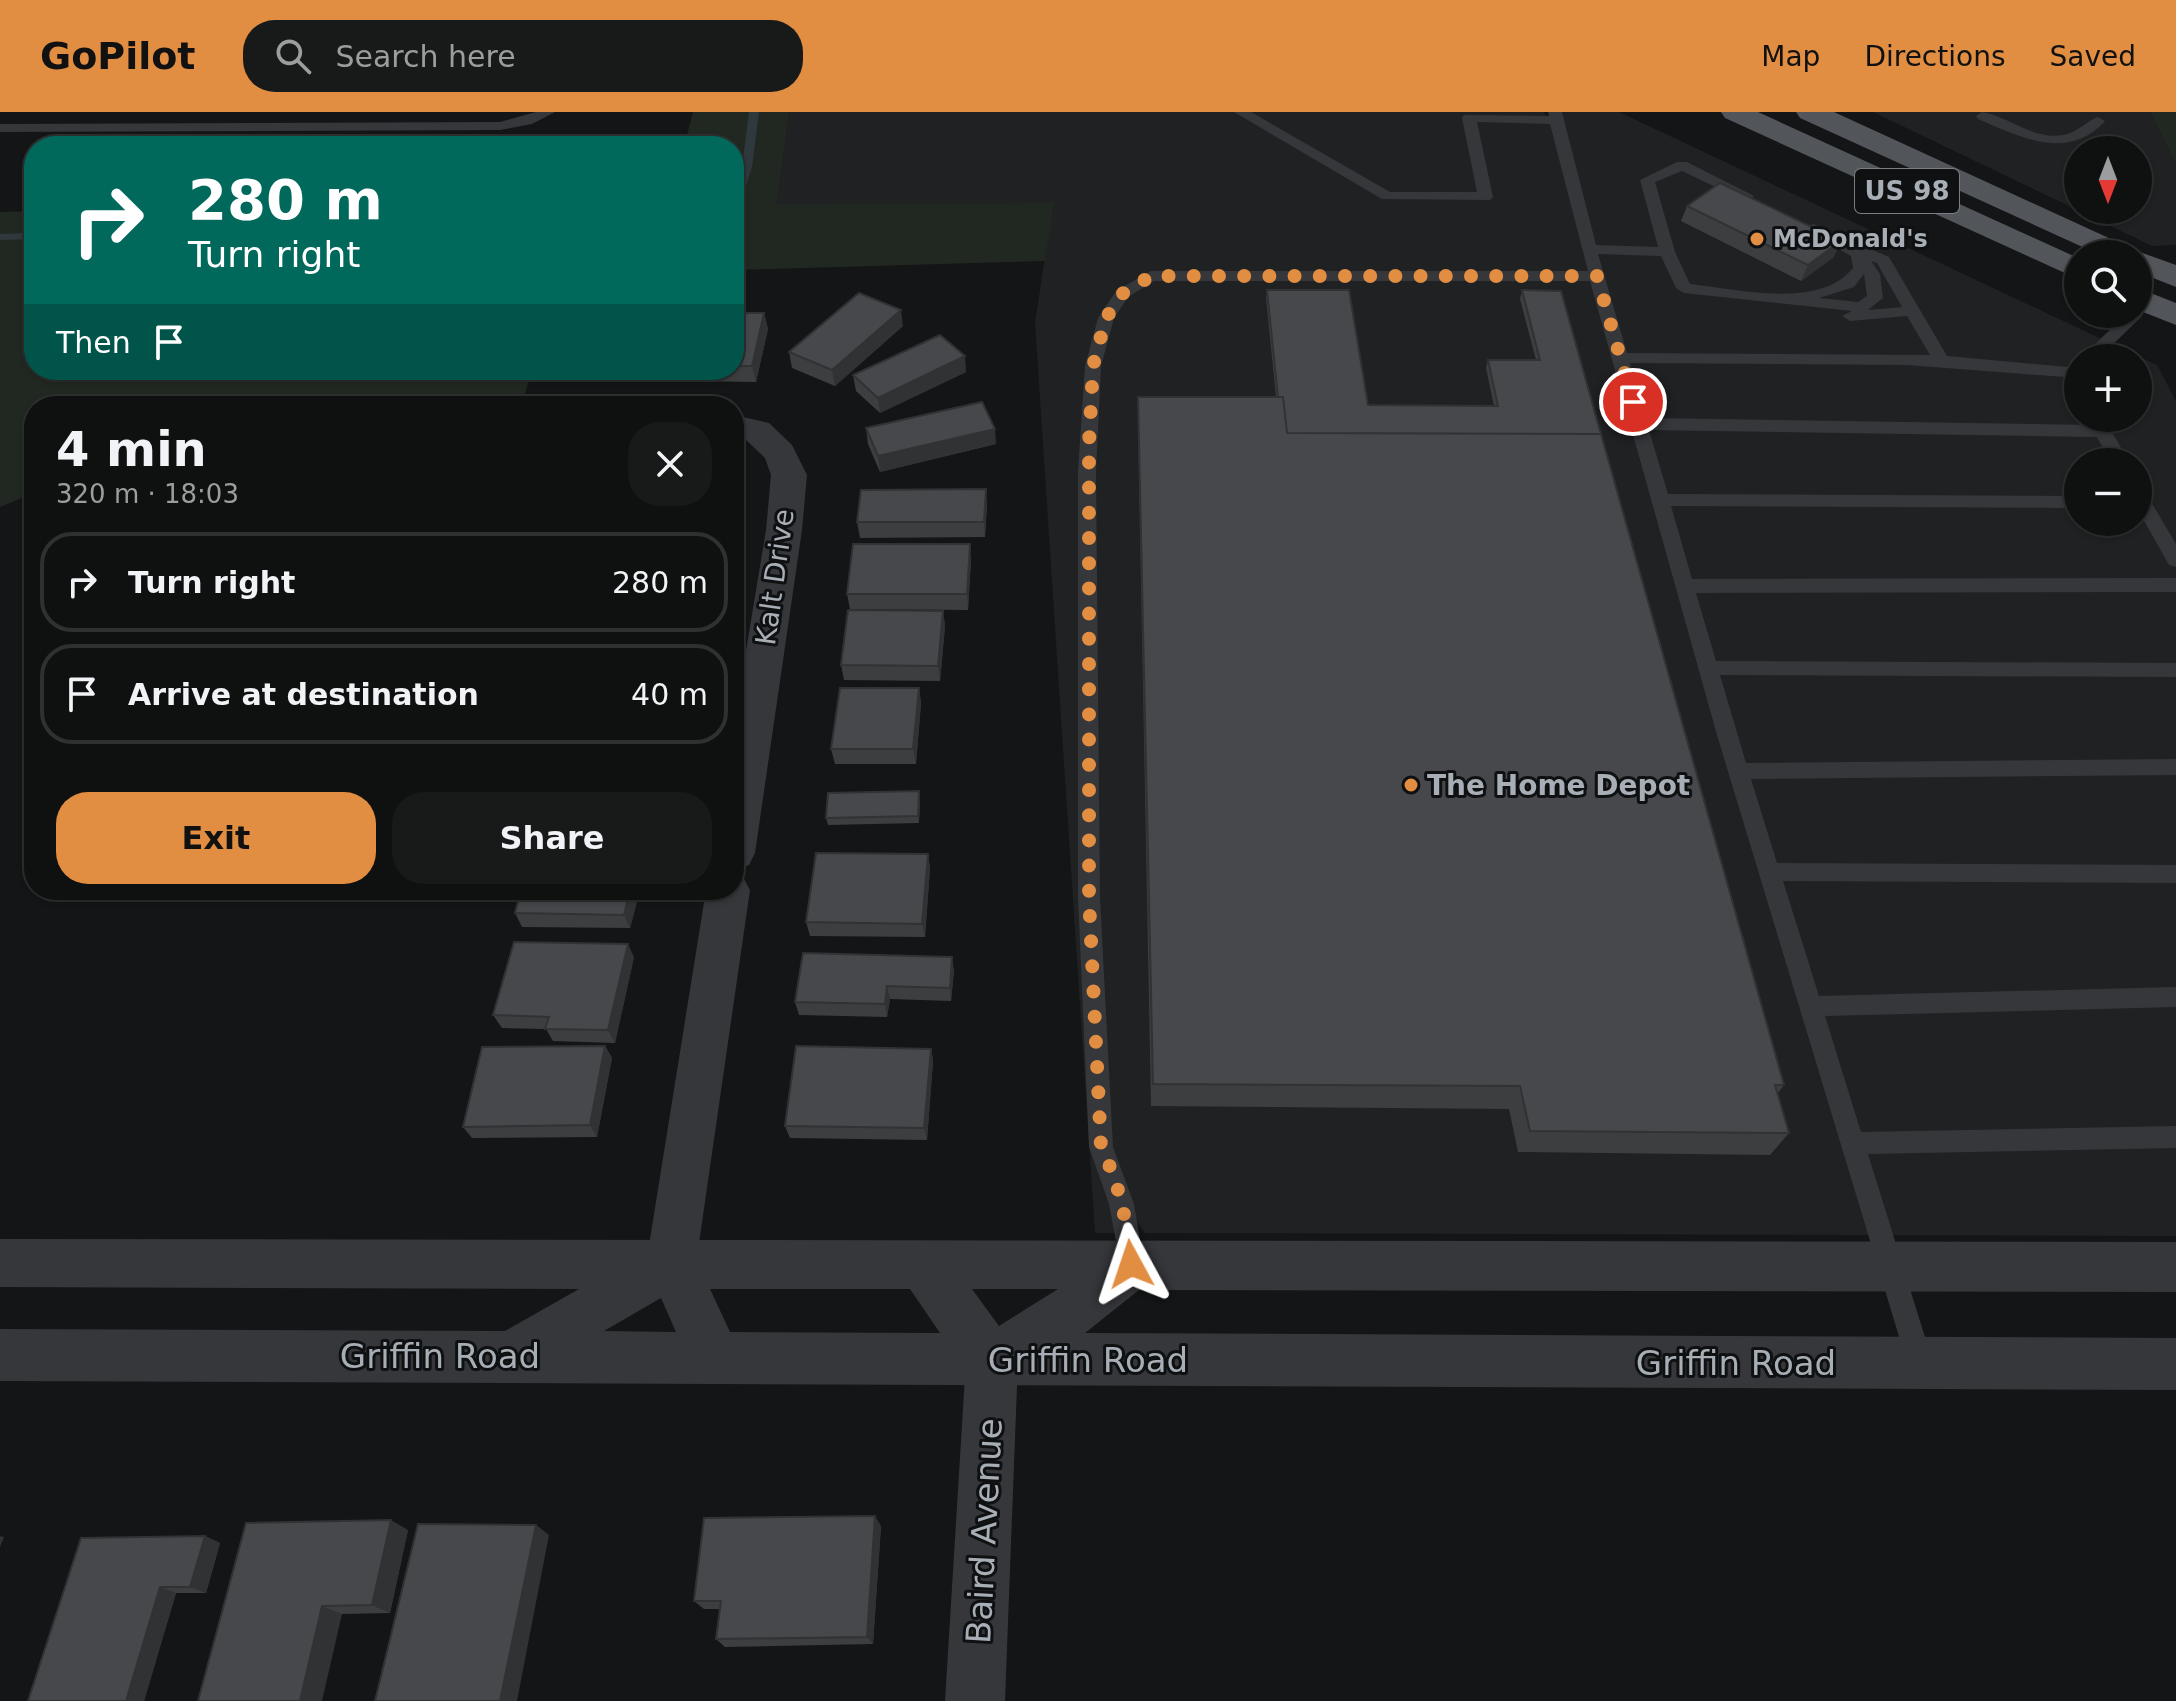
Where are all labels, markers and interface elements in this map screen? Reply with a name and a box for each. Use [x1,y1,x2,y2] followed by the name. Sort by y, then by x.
[243,20,803,92] search box
[40,34,195,78] text: GoPilot
[271,34,315,78] icon: search
[335,39,516,74] text: Search here
[1761,40,1820,73] text: Map
[1864,40,2005,73] text: Directions
[2049,40,2136,73] text: Saved
[2064,136,2152,224] north arrow
[2064,136,2152,536] map controls
[188,167,383,232] text: 280 m
[56,168,160,272] icon: right
[1855,169,1959,213] road number: US 98
[1773,225,1928,253] place label: McDonald's
[1748,230,1766,248] marker: McDonald's
[188,234,360,275] text: Turn right
[2064,240,2152,328] button: search
[147,320,191,364] icon: arrive
[56,325,131,360] text: Then
[2064,344,2152,432] button: +
[1599,368,1667,436] pin
[1611,380,1655,424] icon: arrive
[56,421,207,477] text: 4 min
[628,422,712,506] button: close
[2064,448,2152,536] button: −
[56,479,239,509] text: 320 m · 18:03
[749,507,801,647] street label: Kalt Drive
[60,560,104,604] icon: right
[128,565,295,600] text: Turn right
[612,565,708,600] text: 280 m
[60,672,104,716] icon: arrive
[128,677,479,712] text: Arrive at destination
[631,677,708,712] text: 40 m
[1427,769,1690,802] place label: The Home Depot
[1402,776,1420,794] marker: The Home Depot
[56,792,376,884] button: Exit
[392,792,712,884] button: Share
[1089,1222,1173,1306] position arrow
[340,1336,540,1376] street label: Griffin Road
[988,1340,1188,1380] street label: Griffin Road
[1636,1343,1836,1383] street label: Griffin Road
[958,1417,1010,1645] street label: Baird Avenue

